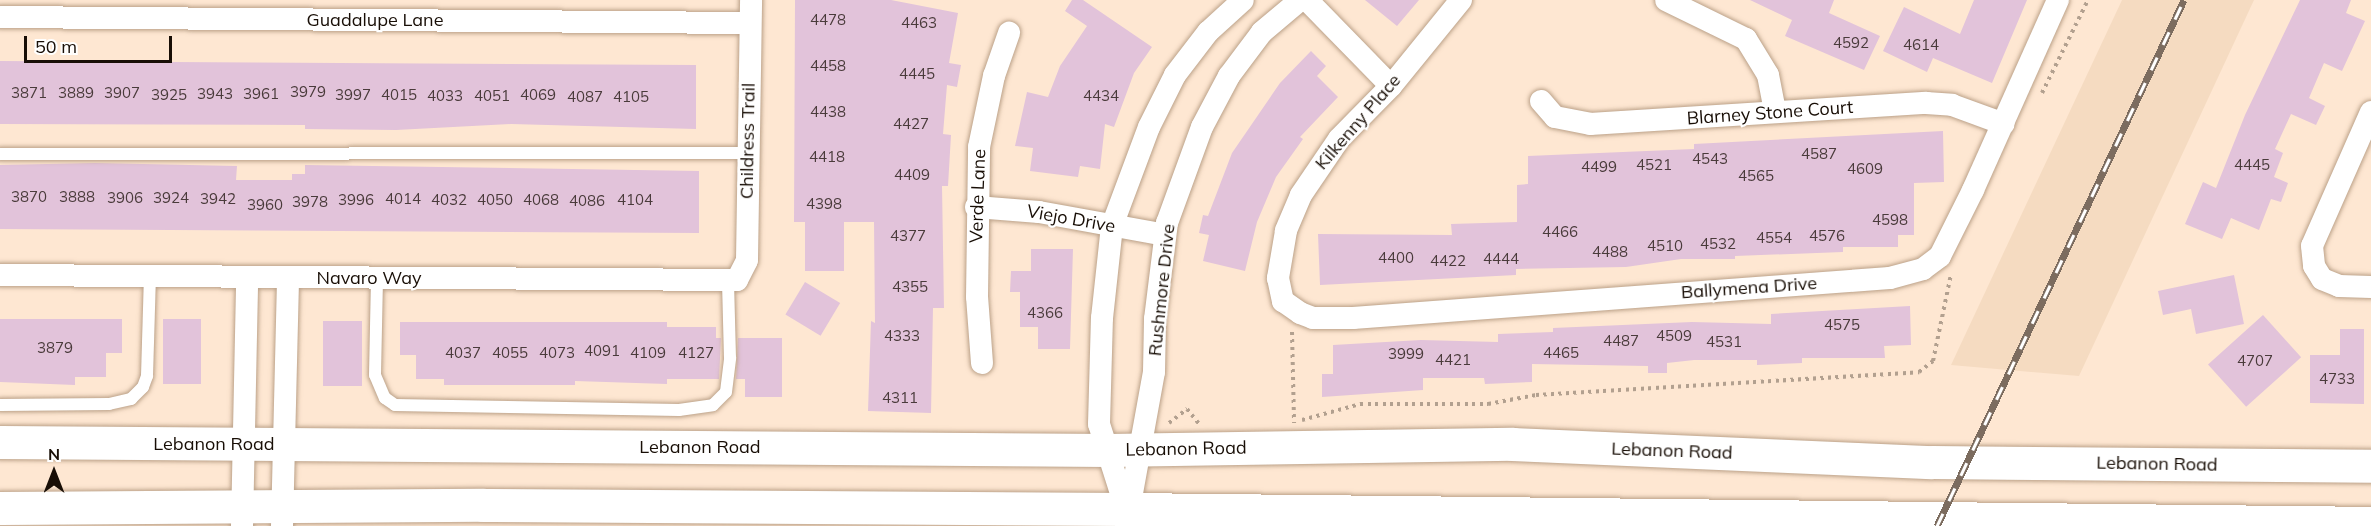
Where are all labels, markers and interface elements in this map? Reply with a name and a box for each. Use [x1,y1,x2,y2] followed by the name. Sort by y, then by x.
[307,9,443,31] street label: Guadalupe Lane
[810,11,846,29] house number: 4478
[901,14,937,32] house number: 4463
[27,24,176,62] scale bar
[1833,34,1869,52] house number: 4592
[35,35,77,58] text: 50 m
[1903,36,1939,54] house number: 4614
[810,57,846,75] house number: 4458
[899,65,935,83] house number: 4445
[1311,70,1405,174] street label: Kilkenny Place
[290,83,326,101] house number: 3979
[736,83,760,199] street label: Childress Trail
[11,84,47,102] house number: 3871
[58,84,94,102] house number: 3889
[104,84,140,102] house number: 3907
[197,85,233,103] house number: 3943
[243,85,279,103] house number: 3961
[151,86,187,104] house number: 3925
[335,86,371,104] house number: 3997
[381,86,417,104] house number: 4015
[520,86,556,104] house number: 4069
[427,87,463,105] house number: 4033
[474,87,510,105] house number: 4051
[1083,87,1119,105] house number: 4434
[567,88,603,106] house number: 4087
[613,88,649,106] house number: 4105
[1686,96,1854,130] street label: Blarney Stone Court
[810,103,846,121] house number: 4438
[893,115,929,133] house number: 4427
[1801,145,1837,163] house number: 4587
[809,148,845,166] house number: 4418
[966,149,990,243] street label: Verde Lane
[1692,150,1728,168] house number: 4543
[1636,156,1672,174] house number: 4521
[2234,156,2270,174] house number: 4445
[1581,158,1617,176] house number: 4499
[1847,160,1883,178] house number: 4609
[894,166,930,184] house number: 4409
[1738,167,1774,185] house number: 4565
[11,188,47,206] house number: 3870
[59,188,95,206] house number: 3888
[107,189,143,207] house number: 3906
[153,189,189,207] house number: 3924
[200,190,236,208] house number: 3942
[385,190,421,208] house number: 4014
[338,191,374,209] house number: 3996
[431,191,467,209] house number: 4032
[477,191,513,209] house number: 4050
[523,191,559,209] house number: 4068
[617,191,653,209] house number: 4104
[569,192,605,210] house number: 4086
[292,193,328,211] house number: 3978
[806,195,842,213] house number: 4398
[247,196,283,214] house number: 3960
[1025,201,1117,237] street label: Viejo Drive
[1872,211,1908,229] house number: 4598
[1144,223,1180,357] street label: Rushmore Drive
[1542,223,1578,241] house number: 4466
[890,227,926,245] house number: 4377
[1809,227,1845,245] house number: 4576
[1756,229,1792,247] house number: 4554
[1700,235,1736,253] house number: 4532
[1647,237,1683,255] house number: 4510
[1592,243,1628,261] house number: 4488
[1378,249,1414,267] house number: 4400
[1483,250,1519,268] house number: 4444
[1430,252,1466,270] house number: 4422
[317,267,421,289] street label: Navaro Way
[1680,272,1818,304] street label: Ballymena Drive
[892,278,928,296] house number: 4355
[1027,304,1063,322] house number: 4366
[1824,316,1860,334] house number: 4575
[884,327,920,345] house number: 4333
[1656,327,1692,345] house number: 4509
[1603,332,1639,350] house number: 4487
[1706,333,1742,351] house number: 4531
[37,339,73,357] house number: 3879
[584,342,620,360] house number: 4091
[445,344,481,362] house number: 4037
[492,344,528,362] house number: 4055
[539,344,575,362] house number: 4073
[630,344,666,362] house number: 4109
[678,344,714,362] house number: 4127
[1543,344,1579,362] house number: 4465
[1388,345,1424,363] house number: 3999
[1435,351,1471,369] house number: 4421
[2237,352,2273,370] house number: 4707
[2319,370,2355,388] house number: 4733
[882,389,918,407] house number: 4311
[153,433,275,455] street label: Lebanon Road
[639,436,761,458] street label: Lebanon Road
[1125,437,1247,461] street label: Lebanon Road
[1611,438,1733,464] street label: Lebanon Road
[24,442,84,502] north arrow
[48,444,60,464] text: N
[2096,452,2218,476] street label: Lebanon Road

